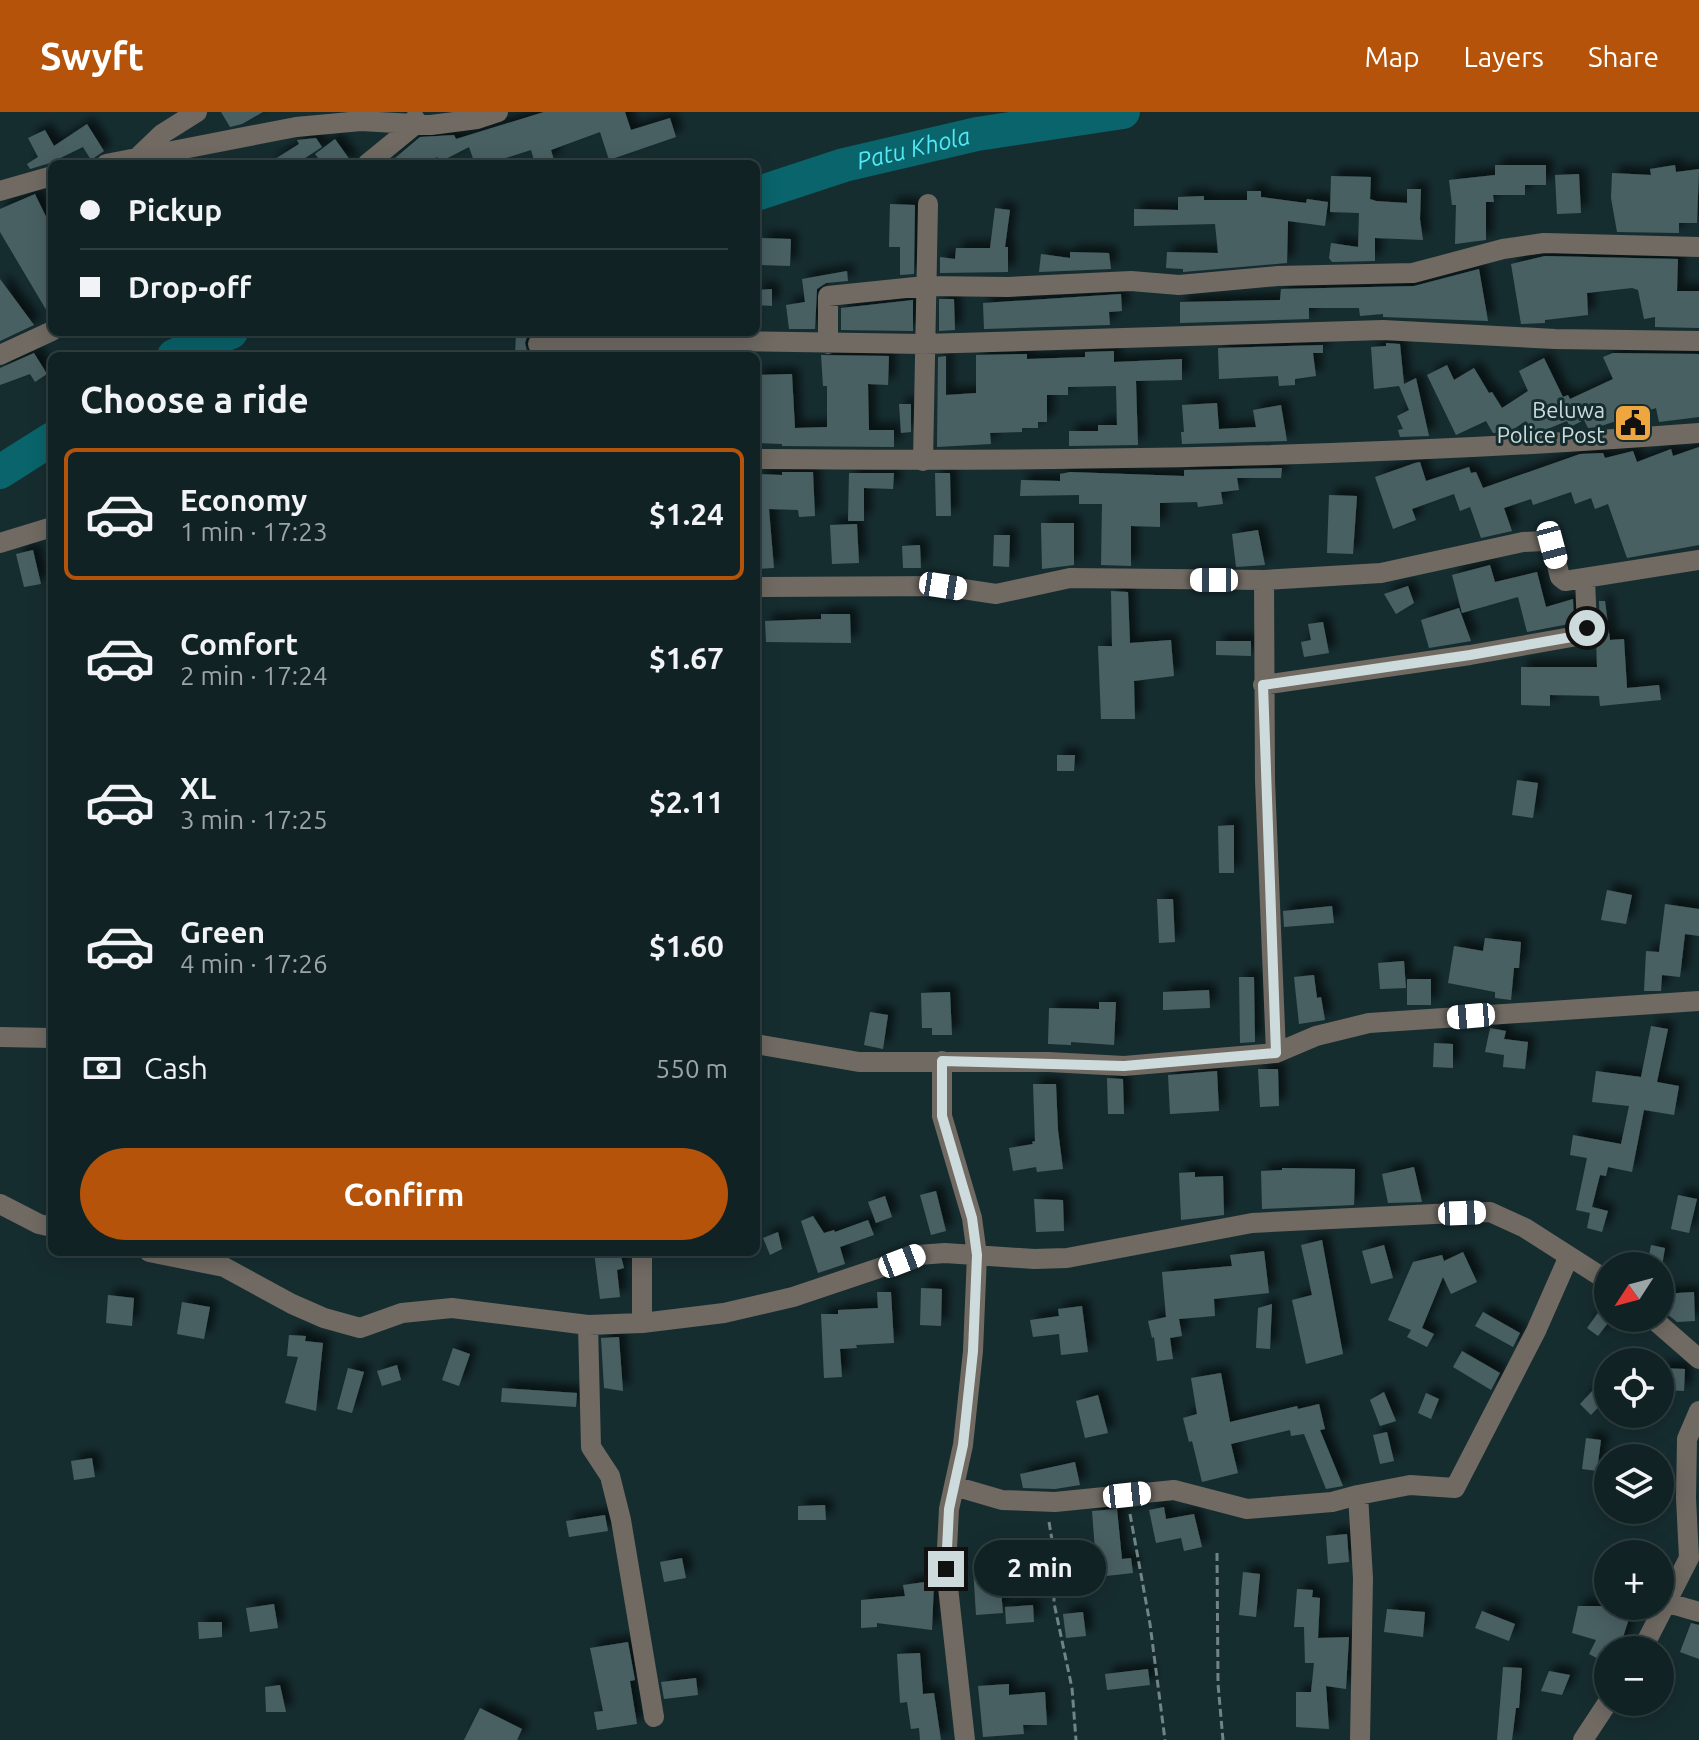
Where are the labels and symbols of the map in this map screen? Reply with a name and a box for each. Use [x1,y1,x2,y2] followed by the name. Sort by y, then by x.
[854,122,973,175] water label: Patu Khola
[1497,397,1605,447] place label: Beluwa Police Post
[1612,402,1654,444] public building icon: Beluwa Police Post
[1534,519,1570,571] car
[1190,568,1238,592] car
[917,570,969,602] car
[1569,610,1605,646] route start
[1446,1002,1496,1030] car
[1438,1200,1486,1226] car
[875,1241,929,1281] car
[1594,1252,1674,1332] north arrow
[1102,1481,1152,1509] car
[974,1541,1106,1597] callout: 2 min
[928,1551,964,1587] route end

